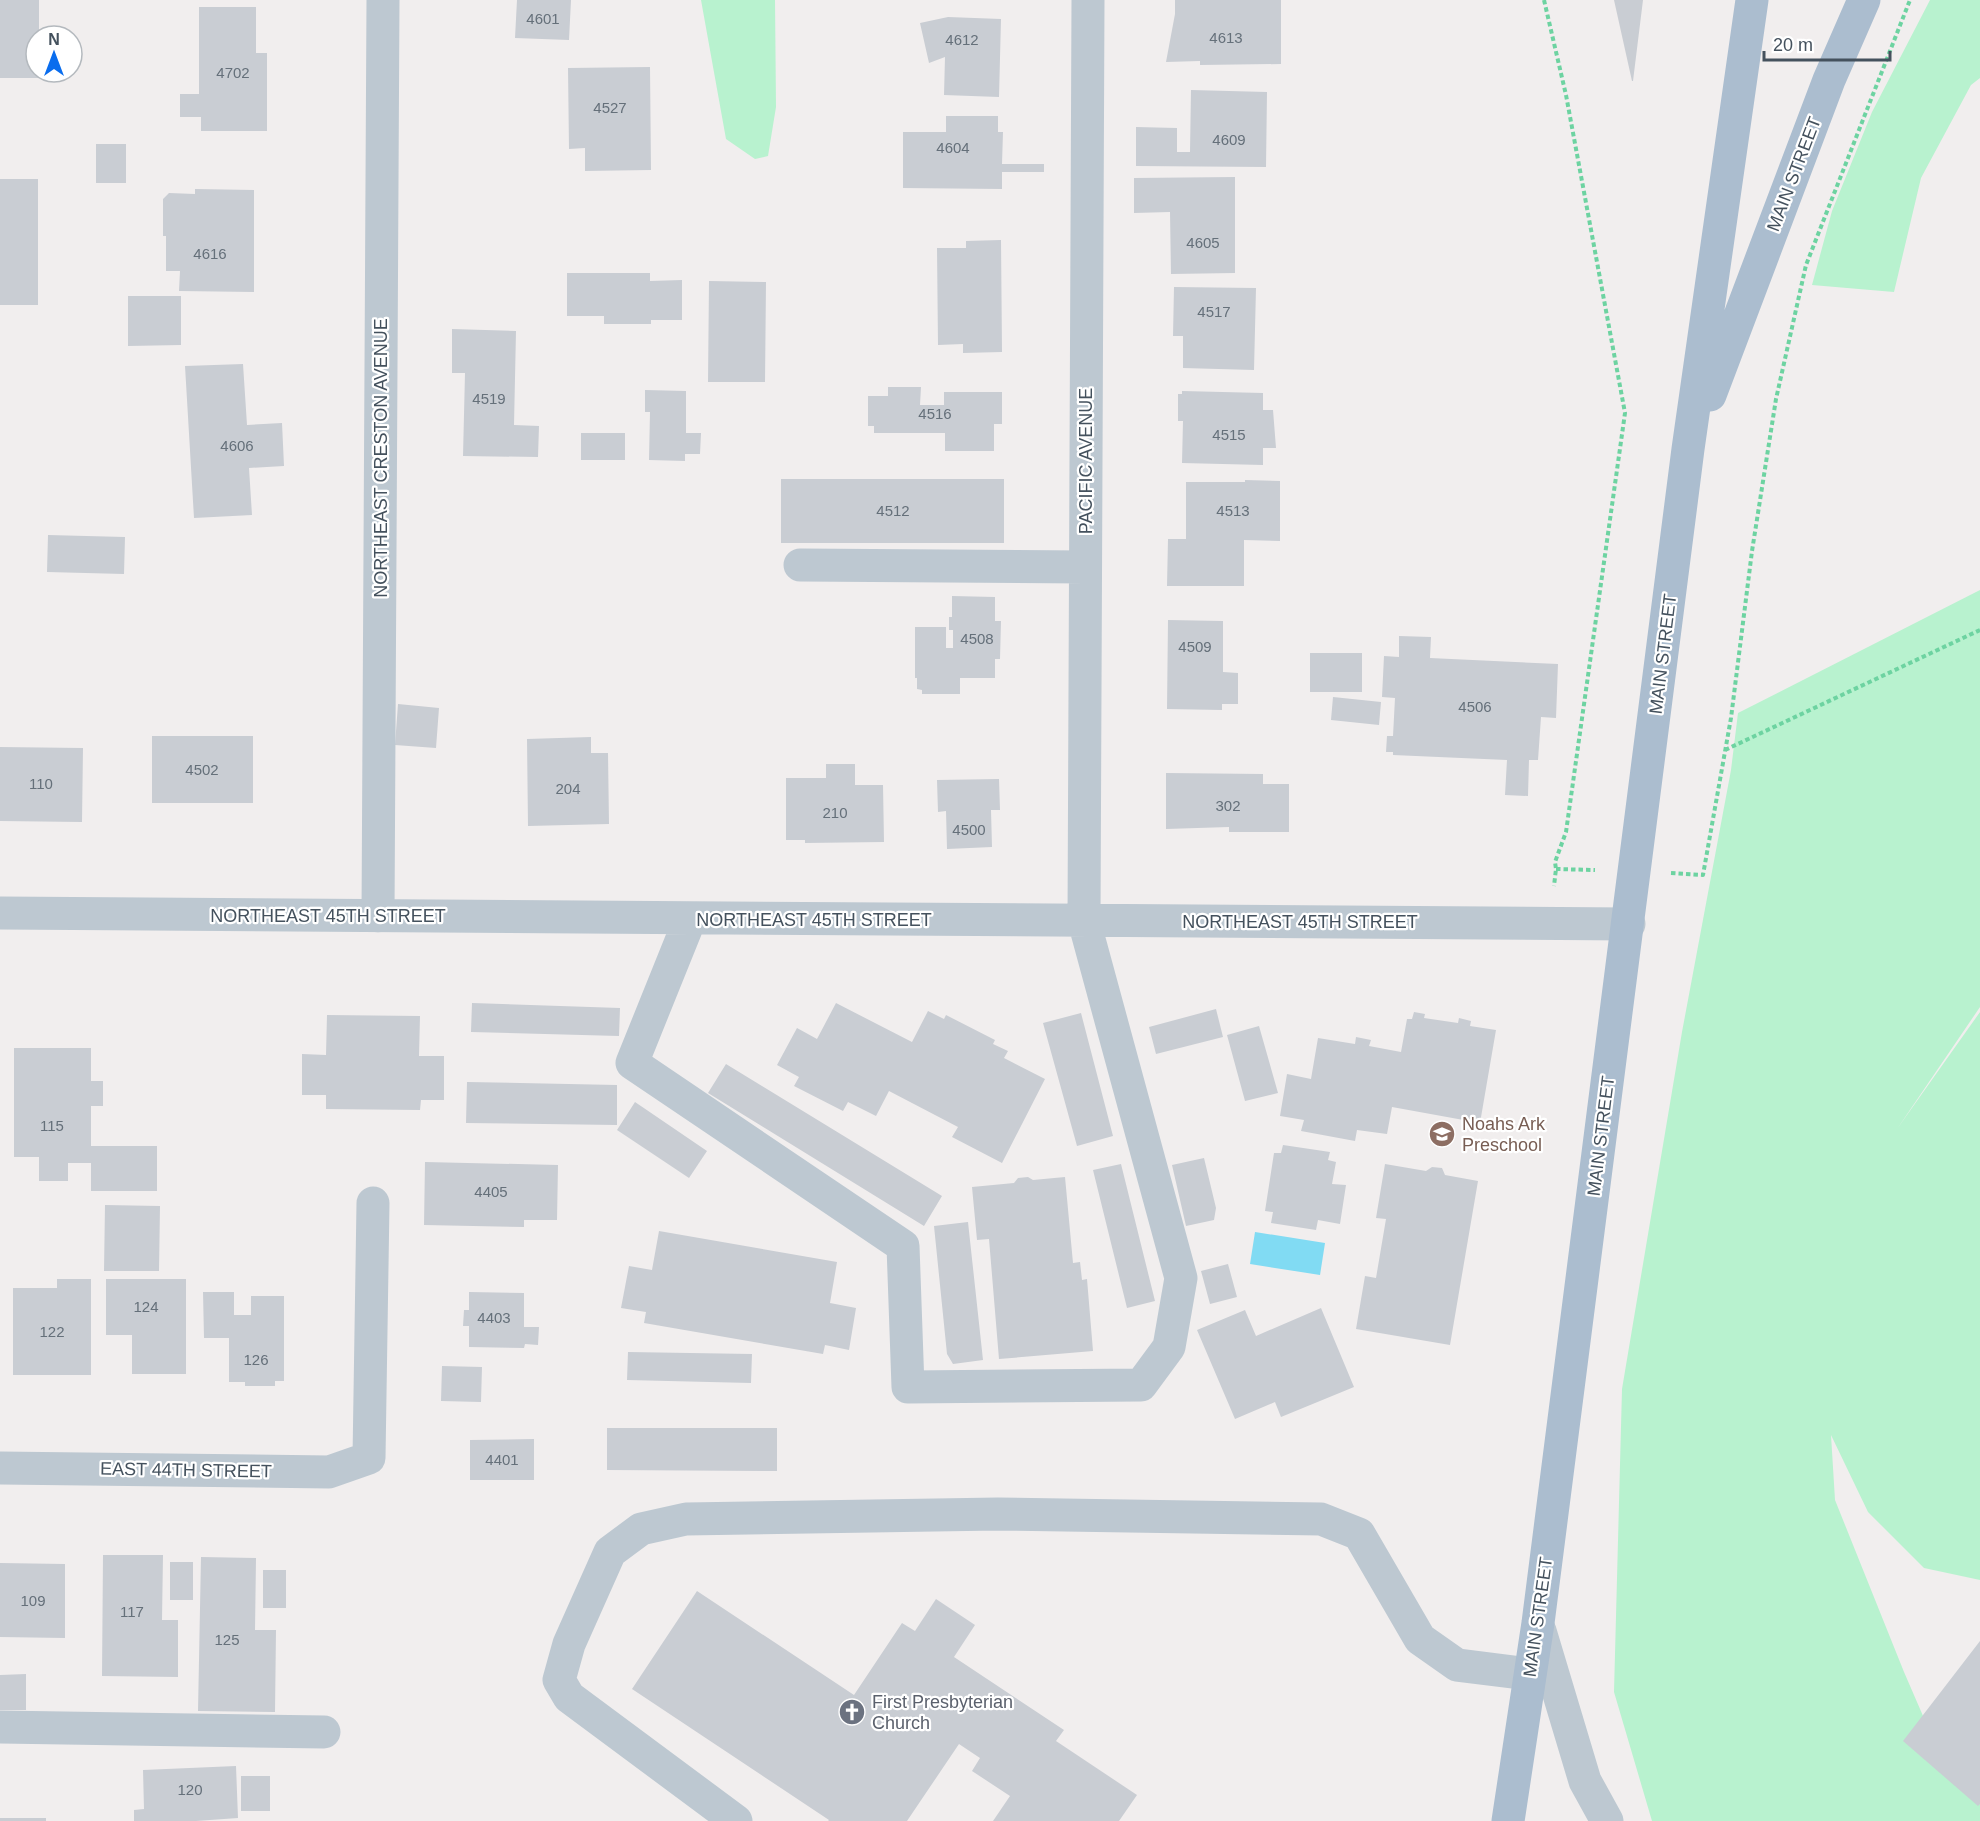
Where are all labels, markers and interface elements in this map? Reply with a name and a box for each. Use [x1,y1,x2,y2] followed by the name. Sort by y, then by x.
[526,10,560,27] house number: 4601
[24,24,84,84] north arrow
[1764,24,1890,62] scale bar
[1209,29,1243,46] house number: 4613
[48,31,60,48] text: N
[945,31,979,48] house number: 4612
[1773,35,1813,55] text: 20 m
[216,64,250,81] house number: 4702
[593,99,627,116] house number: 4527
[1763,114,1825,234] street label: MAIN STREET
[1212,131,1246,148] house number: 4609
[936,139,970,156] house number: 4604
[1186,234,1220,251] house number: 4605
[193,245,227,262] house number: 4616
[1197,303,1231,320] house number: 4517
[371,318,391,598] street label: NORTHEAST CRESTON AVENUE
[1076,388,1096,534] street label: PACIFIC AVENUE
[472,390,506,407] house number: 4519
[918,405,952,422] house number: 4516
[1212,426,1246,443] house number: 4515
[220,437,254,454] house number: 4606
[876,502,910,519] house number: 4512
[1216,502,1250,519] house number: 4513
[1646,593,1680,715] street label: MAIN STREET
[960,630,994,647] house number: 4508
[1178,638,1212,655] house number: 4509
[1458,698,1492,715] house number: 4506
[185,761,219,778] house number: 4502
[29,775,53,792] house number: 110
[555,780,581,797] house number: 204
[1215,797,1241,814] house number: 302
[822,804,848,821] house number: 210
[952,821,986,838] house number: 4500
[210,906,446,926] street label: NORTHEAST 45TH STREET
[696,910,932,930] street label: NORTHEAST 45TH STREET
[1182,912,1418,932] street label: NORTHEAST 45TH STREET
[1584,1075,1618,1197] street label: MAIN STREET
[1462,1114,1546,1155] place label: Noahs Ark Preschool
[40,1117,64,1134] house number: 115
[1427,1119,1457,1149] school or university icon: Noahs Ark Preschool
[474,1183,508,1200] house number: 4405
[133,1298,159,1315] house number: 124
[477,1309,511,1326] house number: 4403
[39,1323,65,1340] house number: 122
[243,1351,269,1368] house number: 126
[485,1451,519,1468] house number: 4401
[100,1459,272,1481] street label: EAST 44TH STREET
[1520,1556,1556,1678] street label: MAIN STREET
[20,1592,46,1609] house number: 109
[120,1603,144,1620] house number: 117
[214,1631,240,1648] house number: 125
[872,1692,1013,1733] place label: First Presbyterian Church
[837,1697,867,1727] church icon: First Presbyterian Church
[177,1781,203,1798] house number: 120

